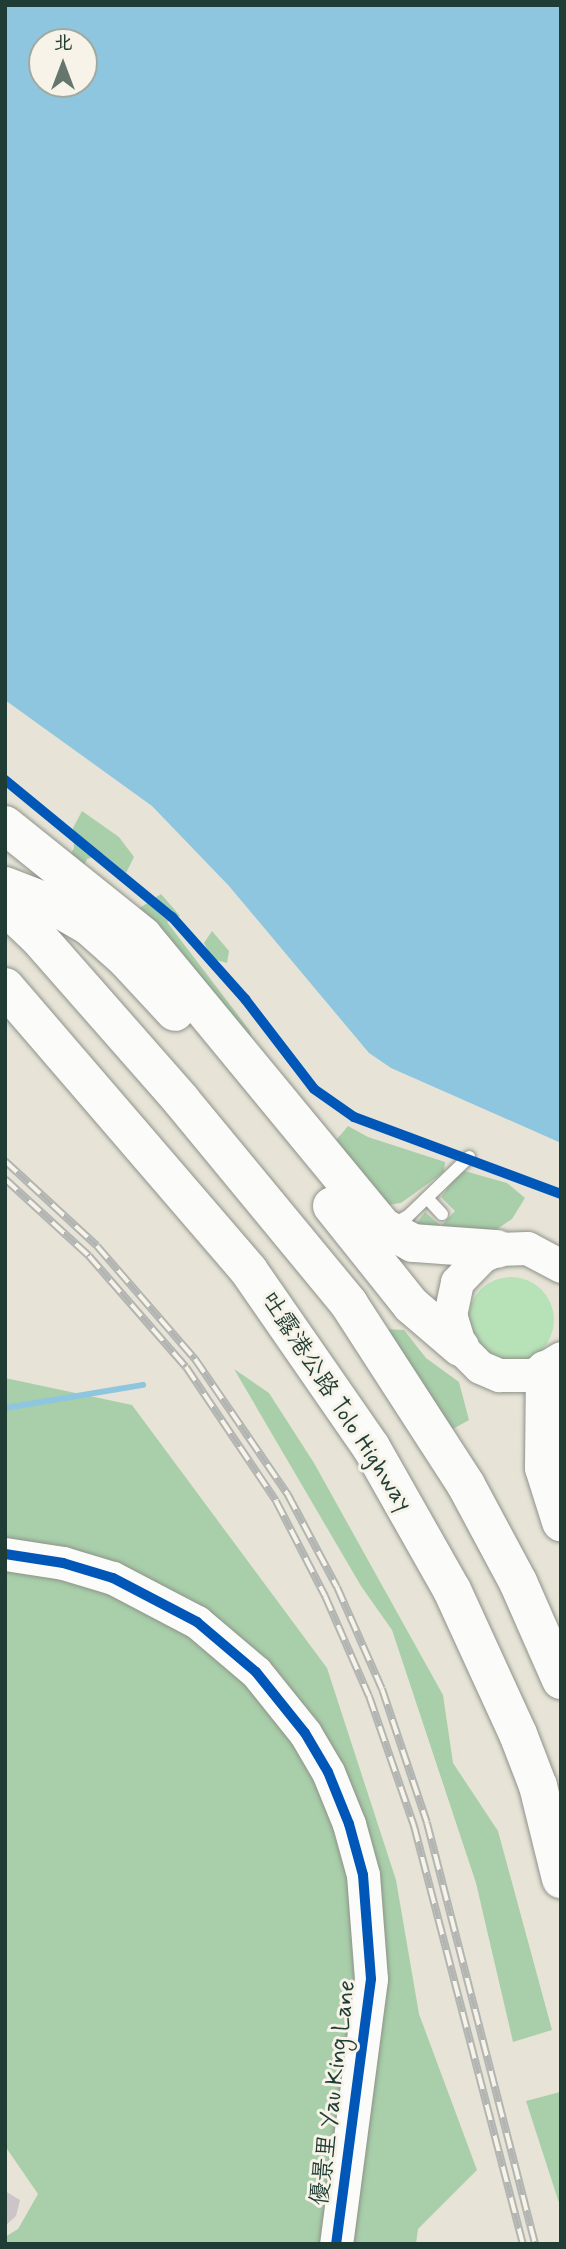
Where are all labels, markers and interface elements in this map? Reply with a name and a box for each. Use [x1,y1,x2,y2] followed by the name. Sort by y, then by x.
[28,28,98,98] north arrow
[53,31,73,56] text: 北
[255,1288,417,1516] street label: 吐露港公路 Tolo Highway
[306,1979,362,2207] street label: 優景里 Yau King Lane

